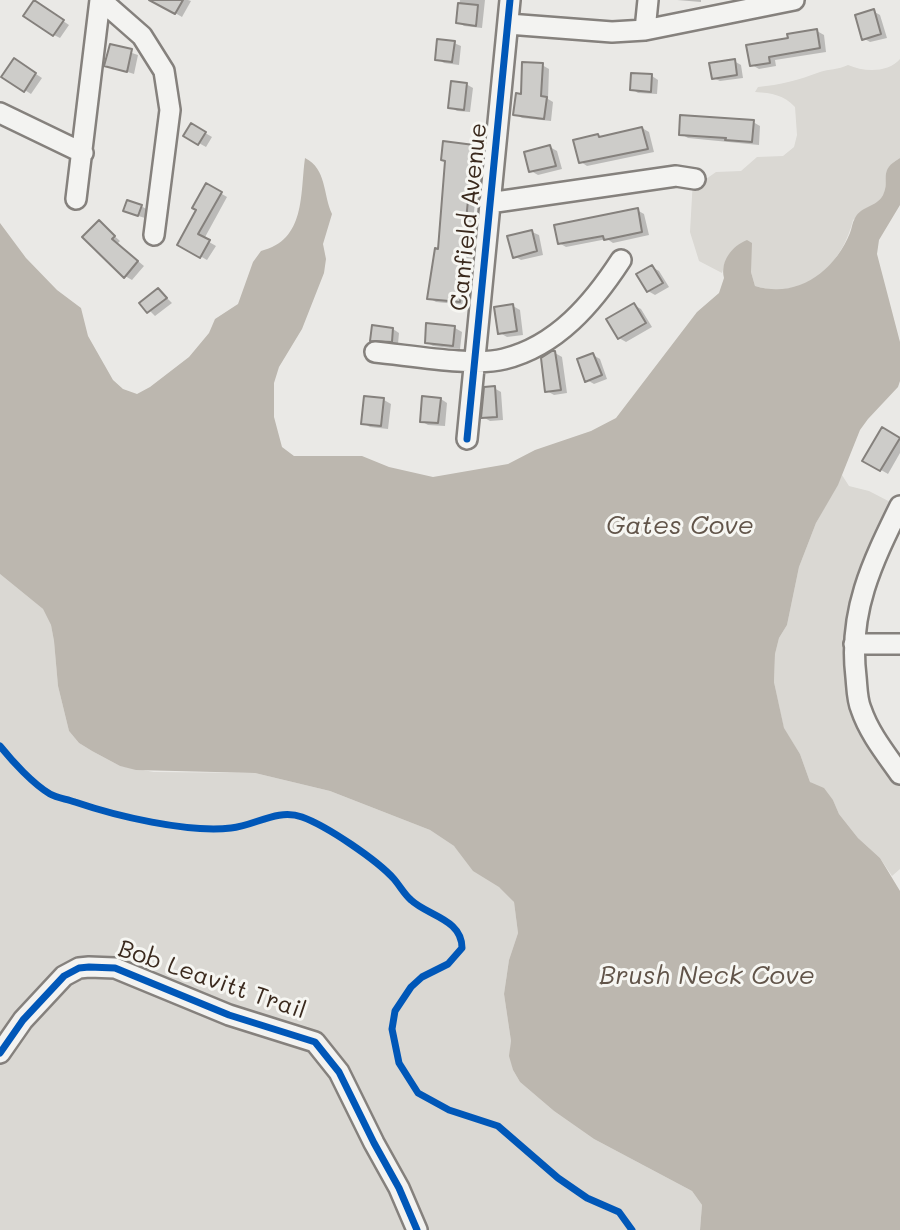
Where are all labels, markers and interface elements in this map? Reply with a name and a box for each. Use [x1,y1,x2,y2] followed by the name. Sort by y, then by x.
[445,122,493,312] street label: Canfield Avenue
[606,510,754,542] water label: Gates Cove
[114,934,310,1026] street label: Bob Leavitt Trail
[599,960,815,992] water label: Brush Neck Cove

